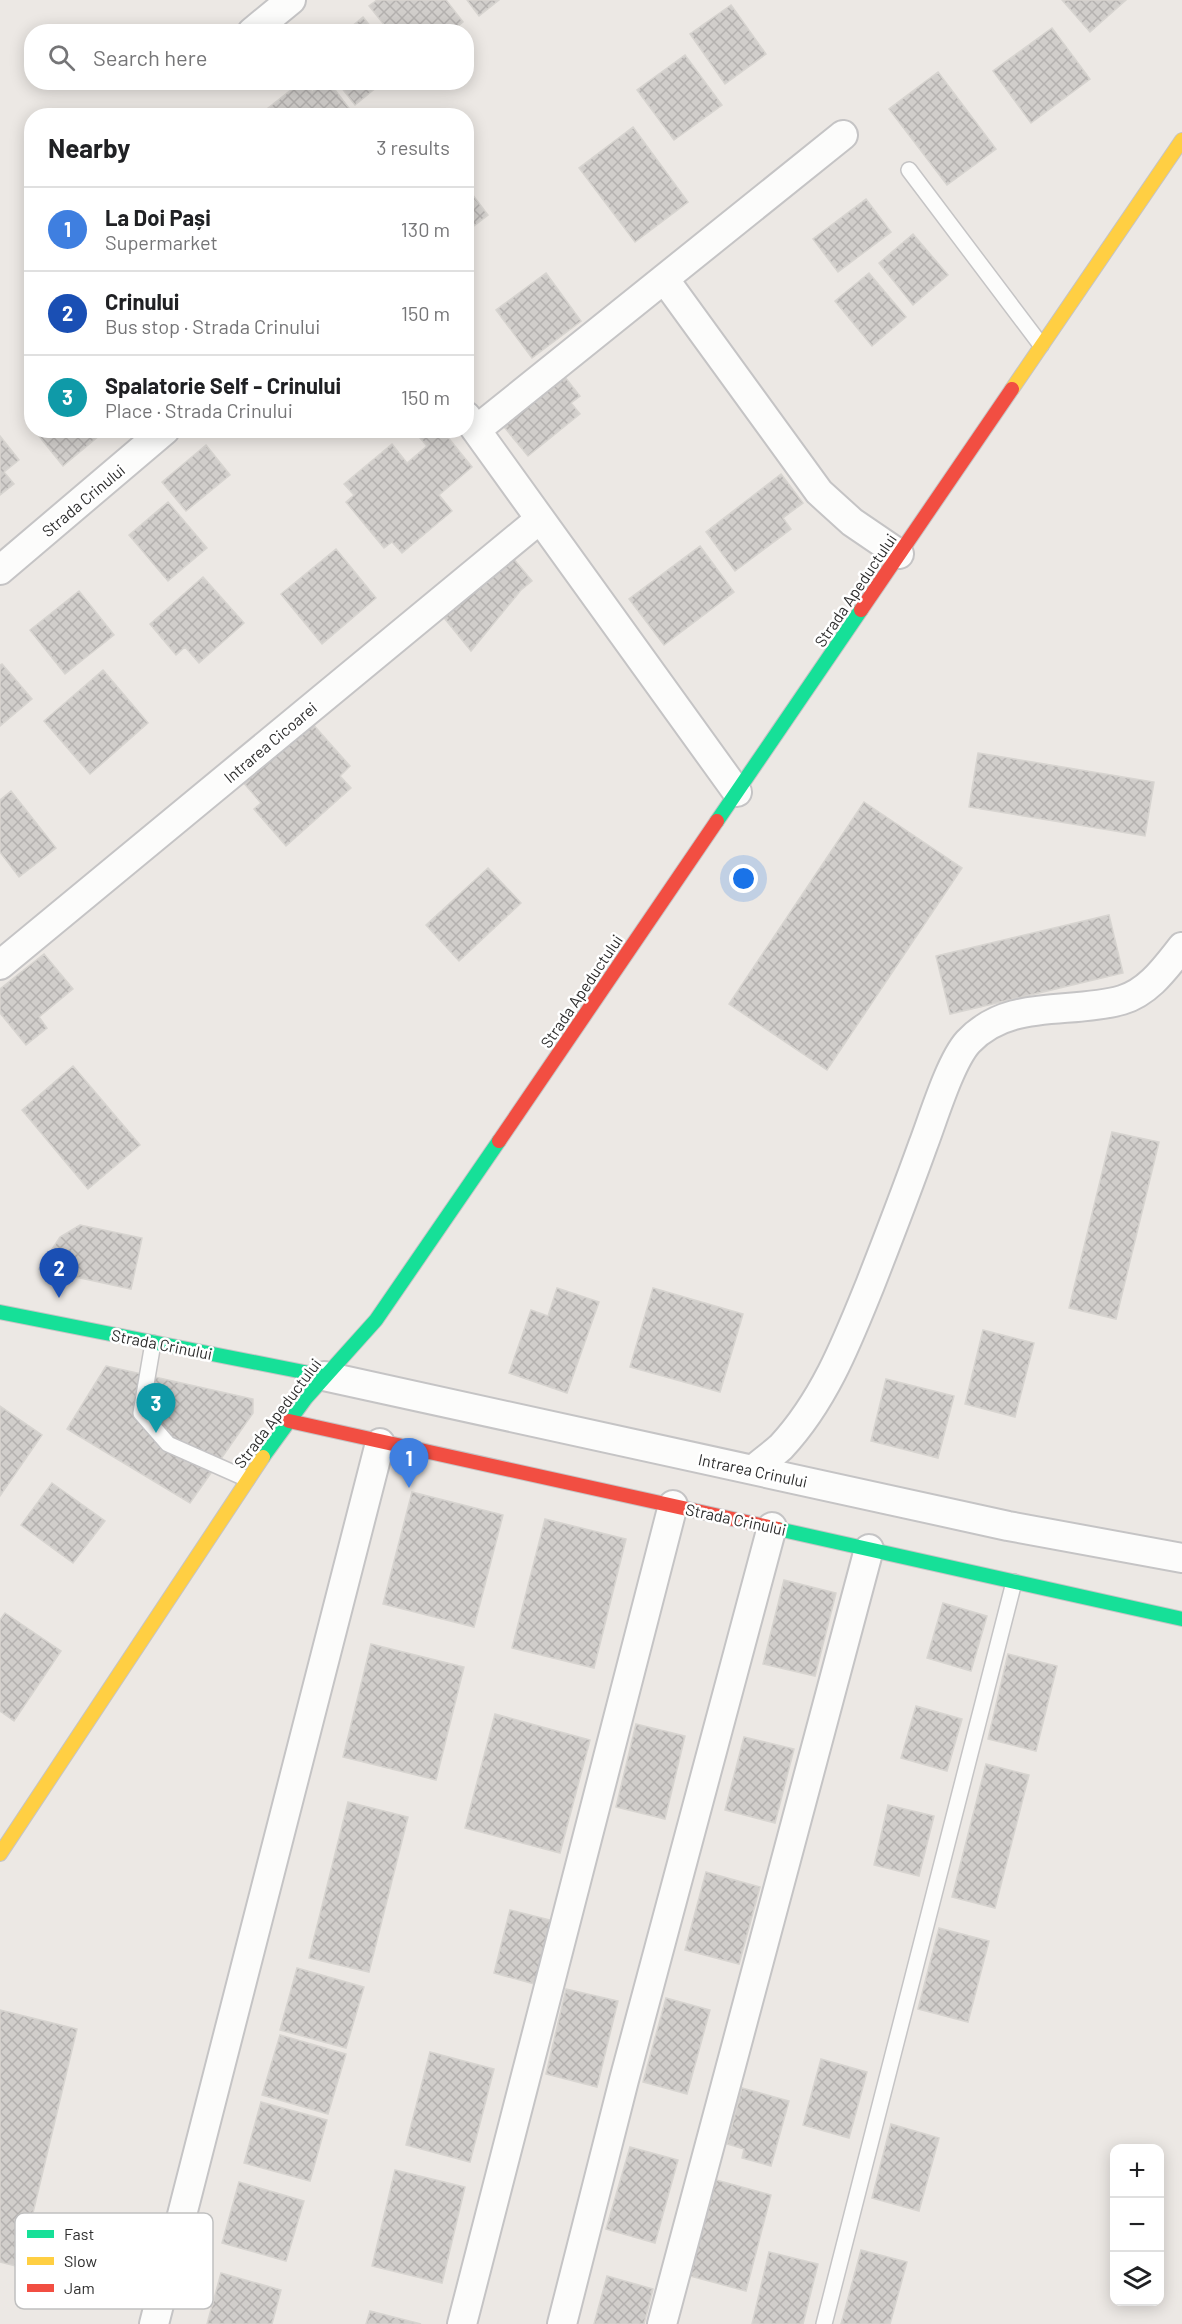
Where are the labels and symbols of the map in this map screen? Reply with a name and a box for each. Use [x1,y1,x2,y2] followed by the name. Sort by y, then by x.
[38,460,128,540] street label: Strada Crinului
[810,530,900,650] street label: Strada Apeductului
[220,698,320,786] street label: Intrarea Cicoarei
[729,864,758,893] your location
[536,931,626,1051] street label: Strada Apeductului
[40,1248,78,1298] pin: 2
[110,1325,214,1363] street label: Strada Crinului
[230,1354,324,1472] street label: Strada Apeductului
[136,1384,176,1433] pin: 3
[390,1438,428,1488] pin: 1
[697,1449,809,1491] street label: Intrarea Crinului
[684,1499,788,1539] street label: Strada Crinului
[15,2213,213,2309] legend
[64,2224,94,2243] text: Fast
[64,2251,97,2270] text: Slow
[64,2278,95,2297] text: Jam

